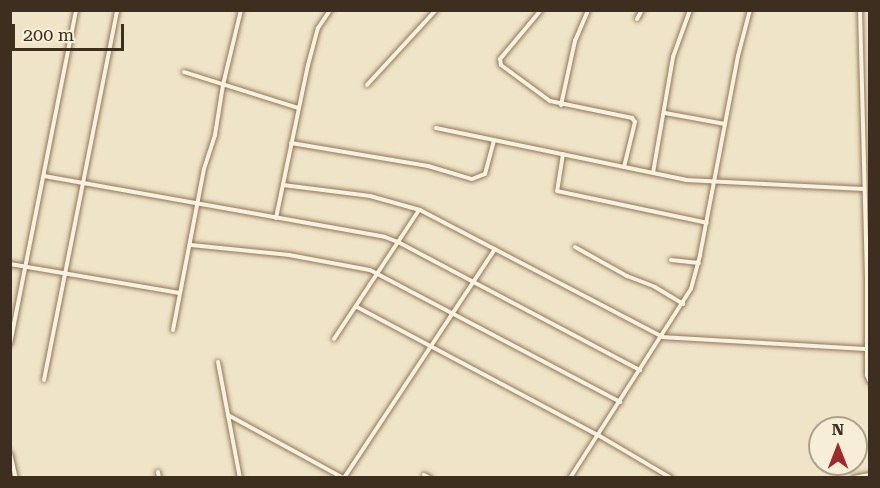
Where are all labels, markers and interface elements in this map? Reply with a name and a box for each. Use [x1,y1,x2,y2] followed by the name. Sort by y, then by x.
[15,12,128,50] scale bar
[23,24,74,45] text: 200 m
[808,416,868,476] north arrow
[832,420,844,439] text: N

